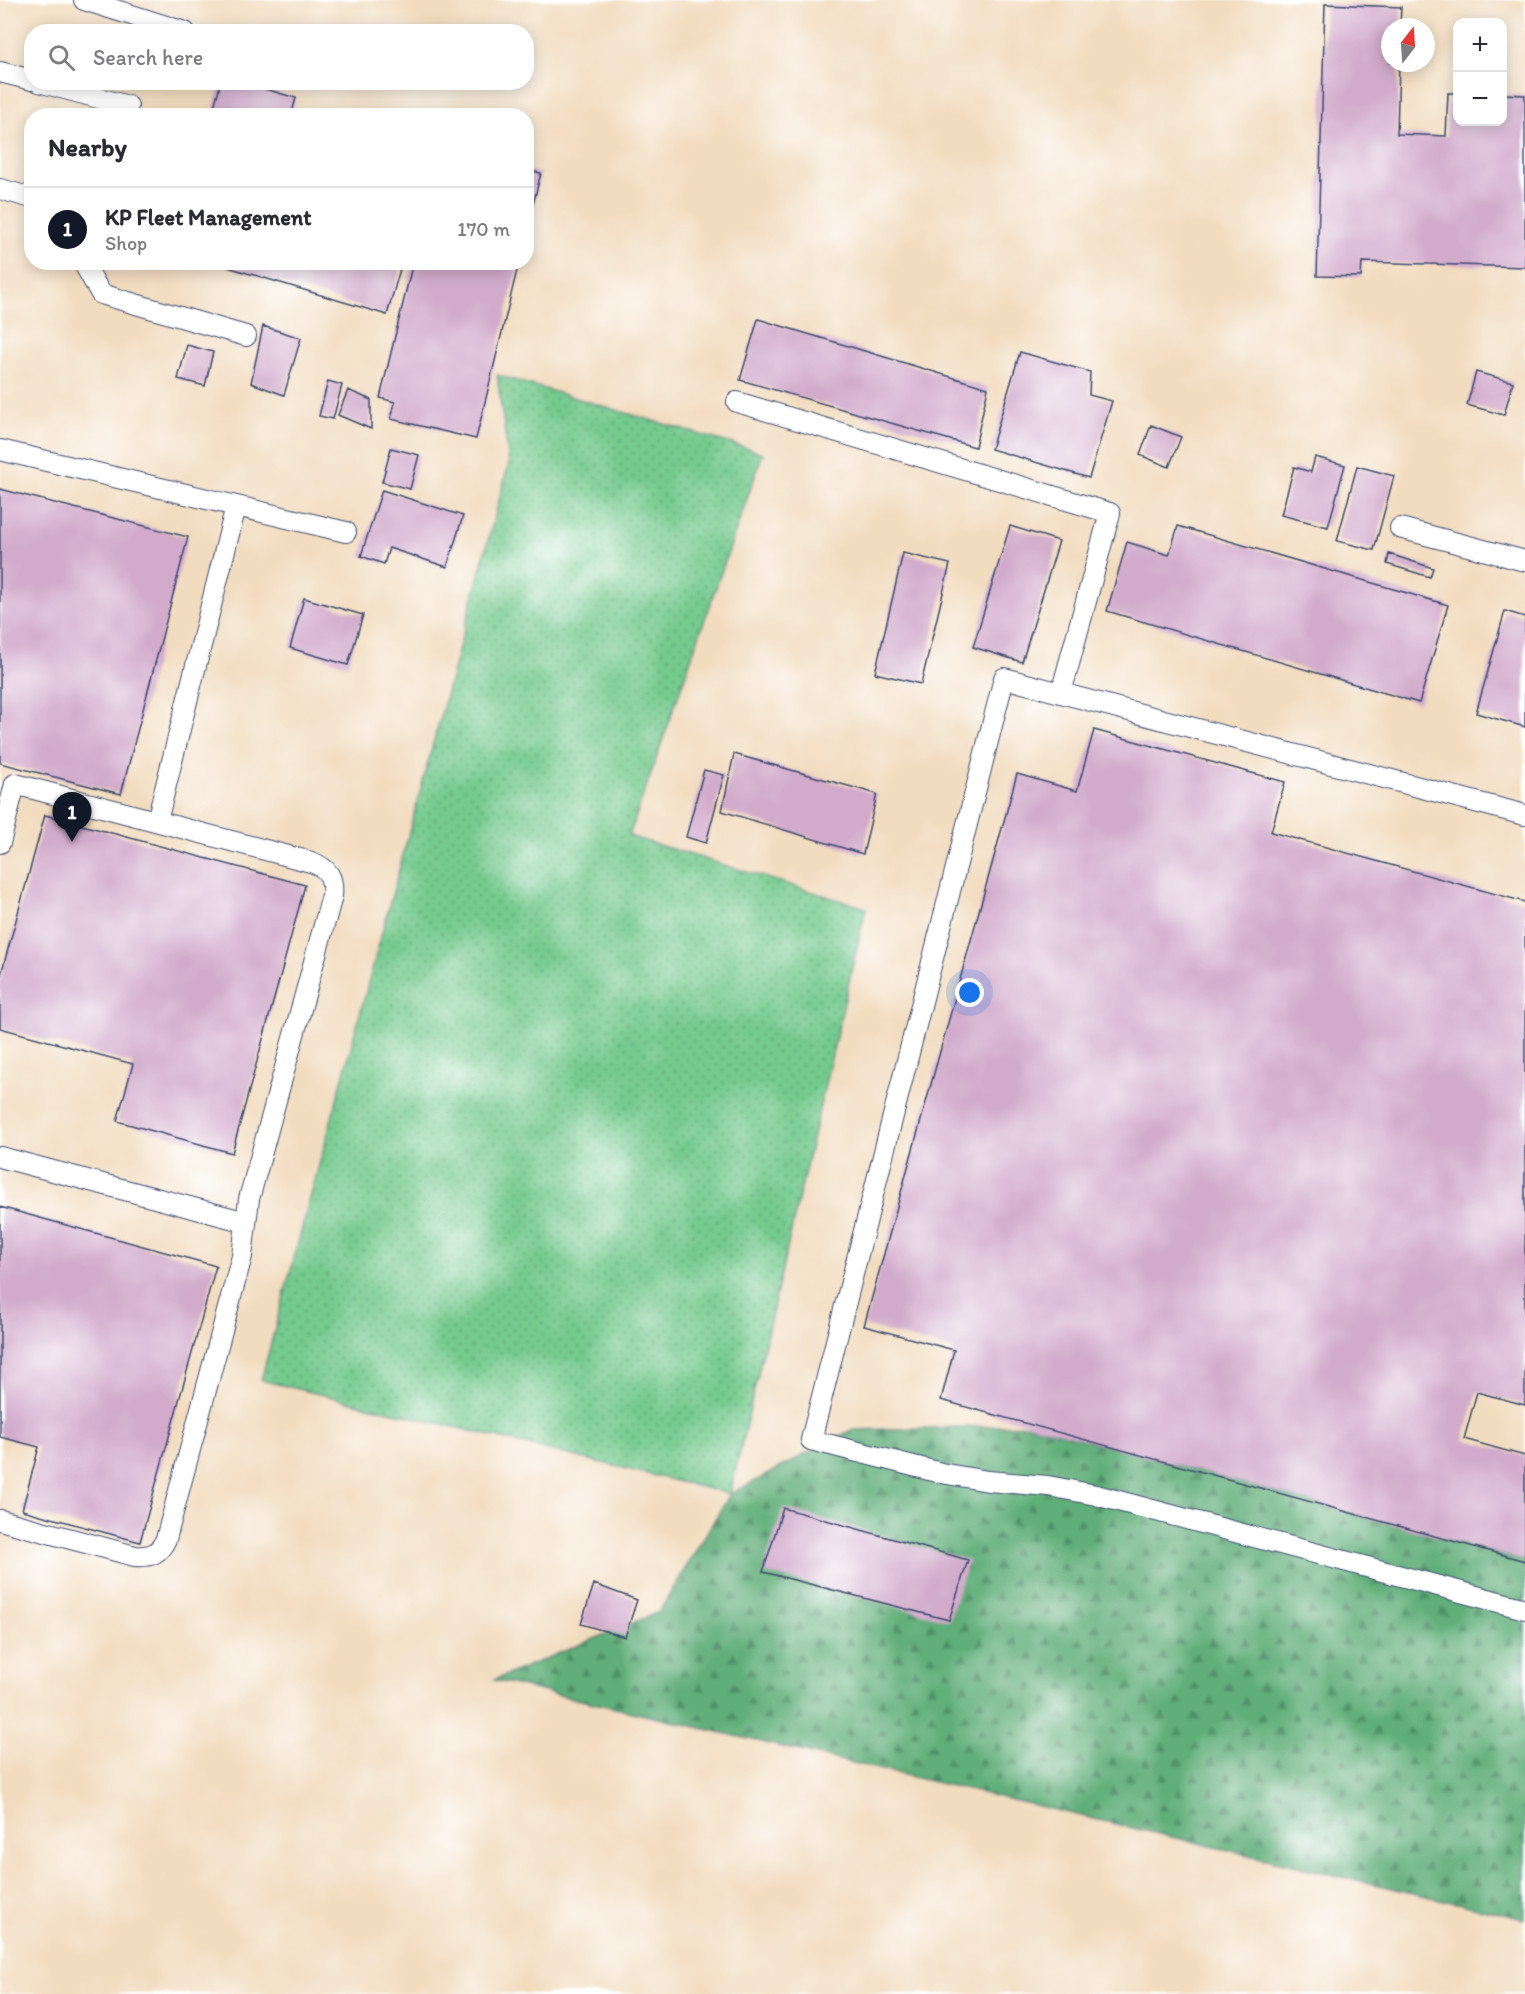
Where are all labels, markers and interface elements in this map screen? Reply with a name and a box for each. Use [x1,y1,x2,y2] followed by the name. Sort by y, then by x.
[1381,18,1435,72] north arrow
[1453,18,1507,126] map controls
[1453,18,1507,72] button: +
[24,24,534,90] search box
[45,41,78,74] icon: search
[93,44,203,71] text: Search here
[1453,72,1507,126] button: −
[48,131,127,163] text: Nearby
[105,204,312,231] text: KP Fleet Management
[63,217,72,241] text: 1
[457,217,510,241] text: 170 m
[105,231,147,255] text: Shop
[52,792,92,842] pin: 1
[955,978,984,1007] your location

